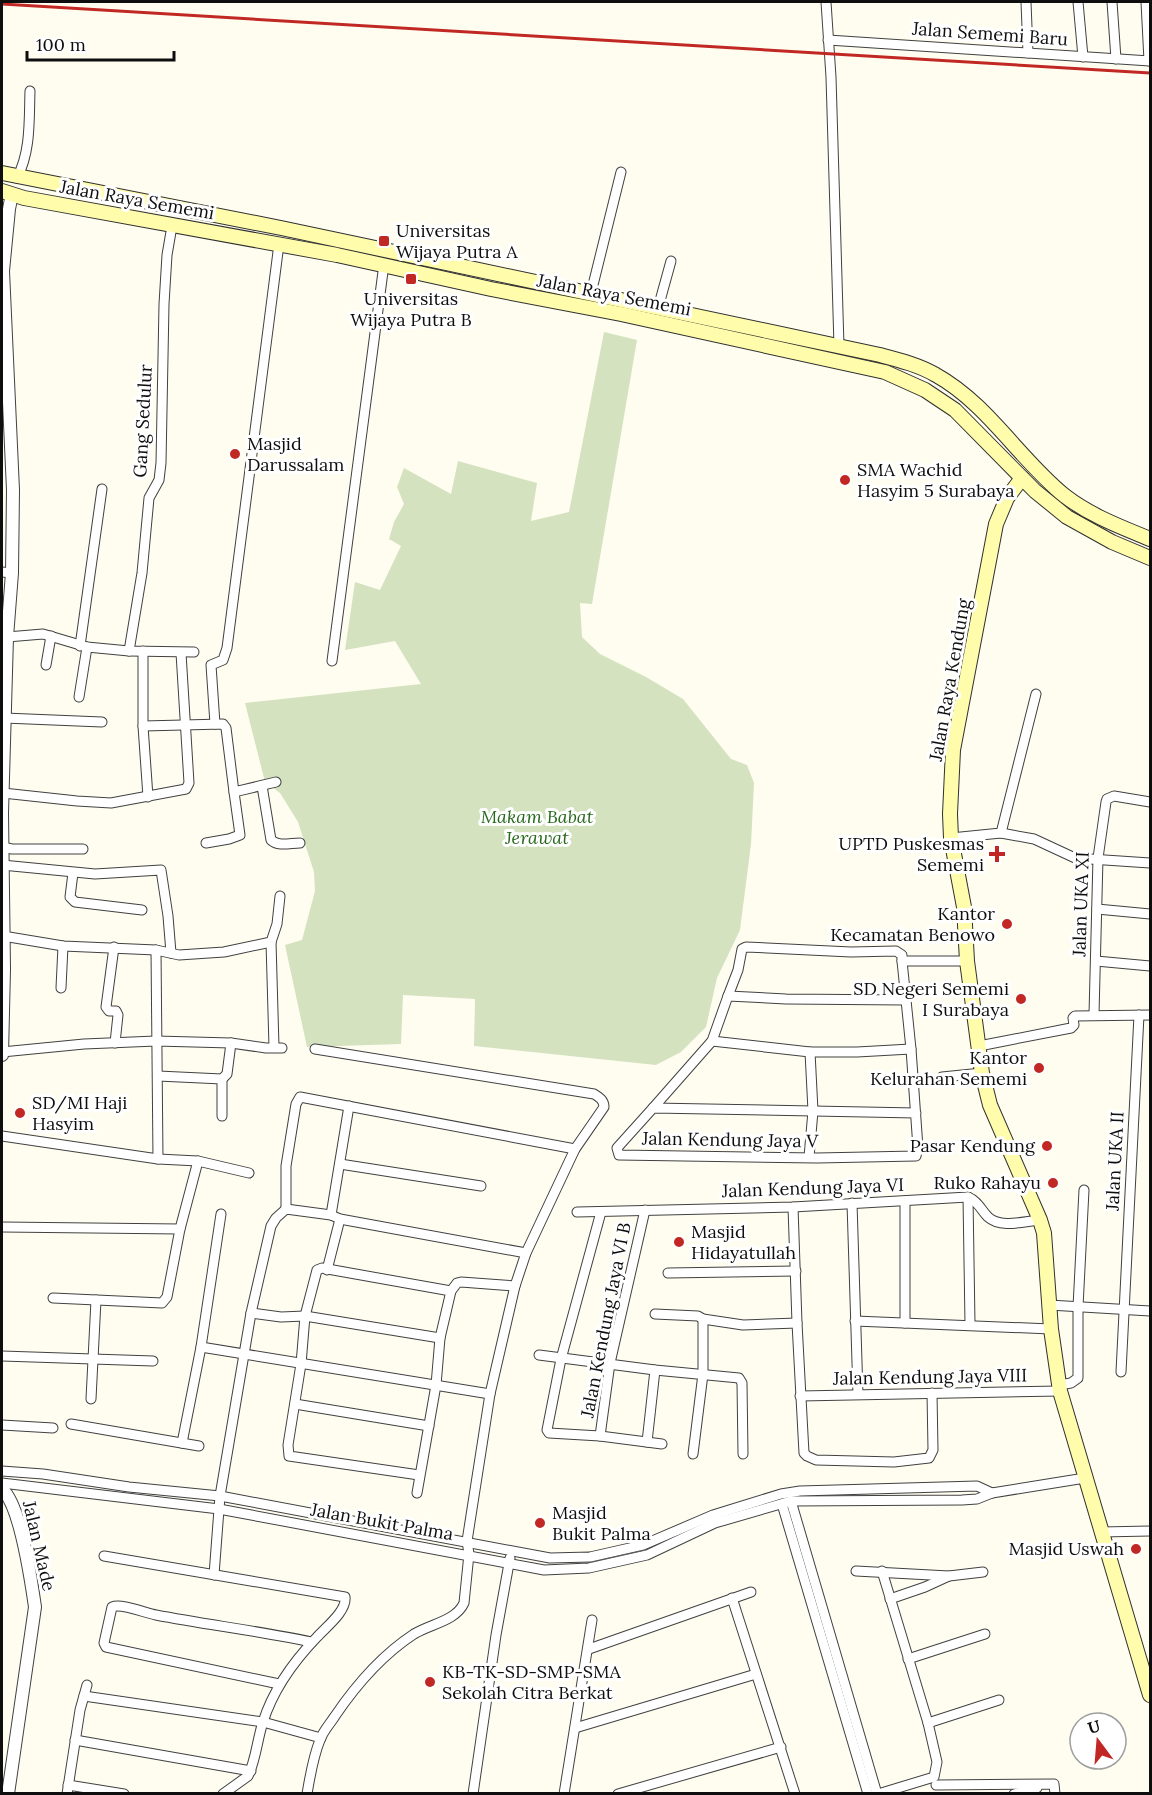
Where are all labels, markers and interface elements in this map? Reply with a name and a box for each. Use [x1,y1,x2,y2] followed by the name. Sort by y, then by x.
[910,17,1069,50] street label: Jalan Sememi Baru
[27,24,174,62] scale bar
[36,33,86,56] text: 100 m
[57,174,216,224] street label: Jalan Raya Sememi
[396,219,518,263] place label: Universitas Wijaya Putra A
[377,234,391,248] marker: Universitas Wijaya Putra A
[534,268,693,321] street label: Jalan Raya Sememi
[404,272,418,286] marker: Universitas Wijaya Putra B
[350,287,472,331] place label: Universitas Wijaya Putra B
[128,364,157,478] street label: Gang Sedulur
[247,432,344,476] place label: Masjid Darussalam
[228,447,242,461] marker: Masjid Darussalam
[857,458,1015,502] place label: SMA Wachid Hasyim 5 Surabaya
[838,473,852,487] marker: SMA Wachid Hasyim 5 Surabaya
[924,596,975,764] street label: Jalan Raya Kendung
[481,805,594,849] park label: Makam Babat Jerawat
[839,832,984,876] place label: UPTD Puskesmas Sememi
[988,845,1006,863] marker: UPTD Puskesmas Sememi
[1067,851,1094,958] street label: Jalan UKA XI
[830,902,995,946] place label: Kantor Kecamatan Benowo
[1000,917,1014,931] marker: Kantor Kecamatan Benowo
[853,977,1009,1021] place label: SD Negeri Sememi I Surabaya
[1014,992,1028,1006] marker: SD Negeri Sememi I Surabaya
[870,1046,1027,1090] place label: Kantor Kelurahan Sememi
[1032,1061,1046,1075] marker: Kantor Kelurahan Sememi
[32,1091,127,1135] place label: SD/MI Haji Hasyim
[13,1106,27,1120] marker: SD/MI Haji Hasyim
[1100,1111,1129,1212] street label: Jalan UKA II
[641,1126,820,1153] street label: Jalan Kendung Jaya V
[910,1134,1036,1157] place label: Pasar Kendung
[1040,1139,1054,1153] marker: Pasar Kendung
[933,1171,1041,1194] place label: Ruko Rahayu
[720,1173,904,1202] street label: Jalan Kendung Jaya VI
[1046,1176,1060,1190] marker: Ruko Rahayu
[575,1220,636,1420] street label: Jalan Kendung Jaya VI B
[691,1220,796,1264] place label: Masjid Hidayatullah
[672,1235,686,1249] marker: Masjid Hidayatullah
[832,1363,1027,1390] street label: Jalan Kendung Jaya VIII
[308,1497,455,1545] street label: Jalan Bukit Palma
[18,1498,61,1593] street label: Jalan Made
[552,1501,651,1545] place label: Masjid Bukit Palma
[533,1516,547,1530] marker: Masjid Bukit Palma
[1009,1537,1124,1560] place label: Masjid Uswah
[1129,1542,1143,1556] marker: Masjid Uswah
[442,1660,622,1704] place label: KB-TK-SD-SMP-SMA Sekolah Citra Berkat
[423,1675,437,1689] marker: KB-TK-SD-SMP-SMA Sekolah Citra Berkat
[1068,1711,1128,1771] north arrow
[1085,1715,1102,1738] text: U

